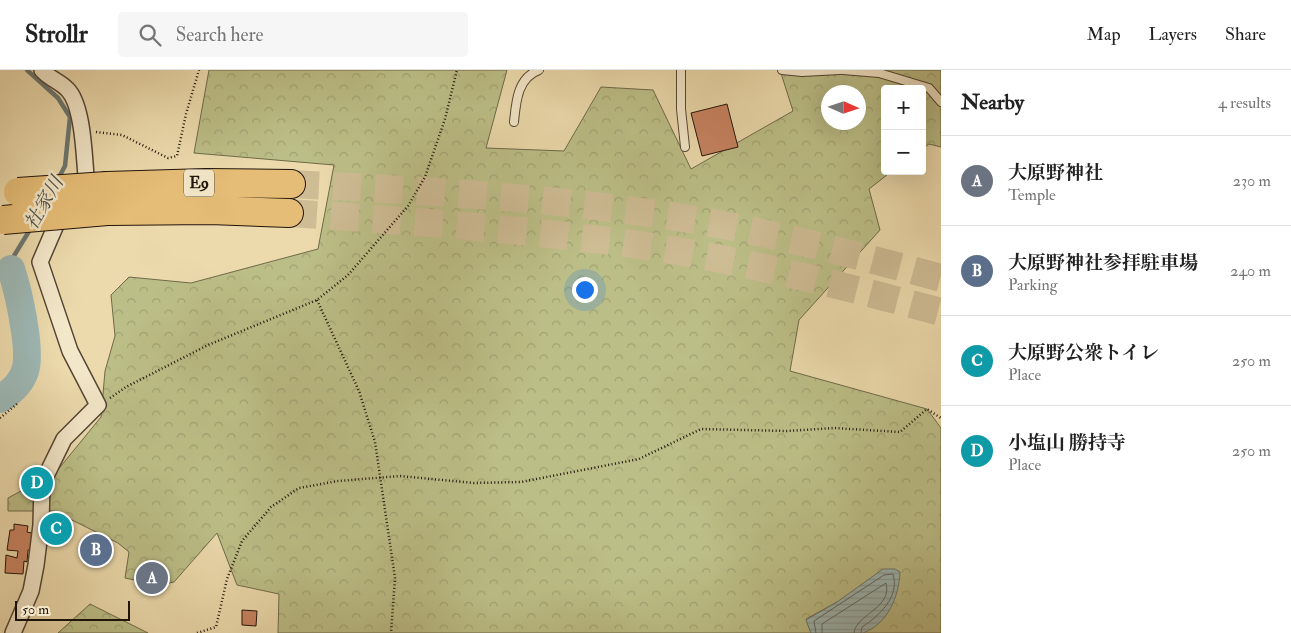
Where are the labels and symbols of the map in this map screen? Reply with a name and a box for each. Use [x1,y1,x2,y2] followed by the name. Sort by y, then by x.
[821,85,866,130] north arrow
[184,170,214,196] road number: E9
[19,171,70,234] water label: 社家川
[572,277,598,303] your location
[21,464,53,502] pin: D
[40,510,72,548] pin: C
[80,531,112,569] pin: B
[136,559,168,597] pin: A
[15,598,130,621] scale bar

